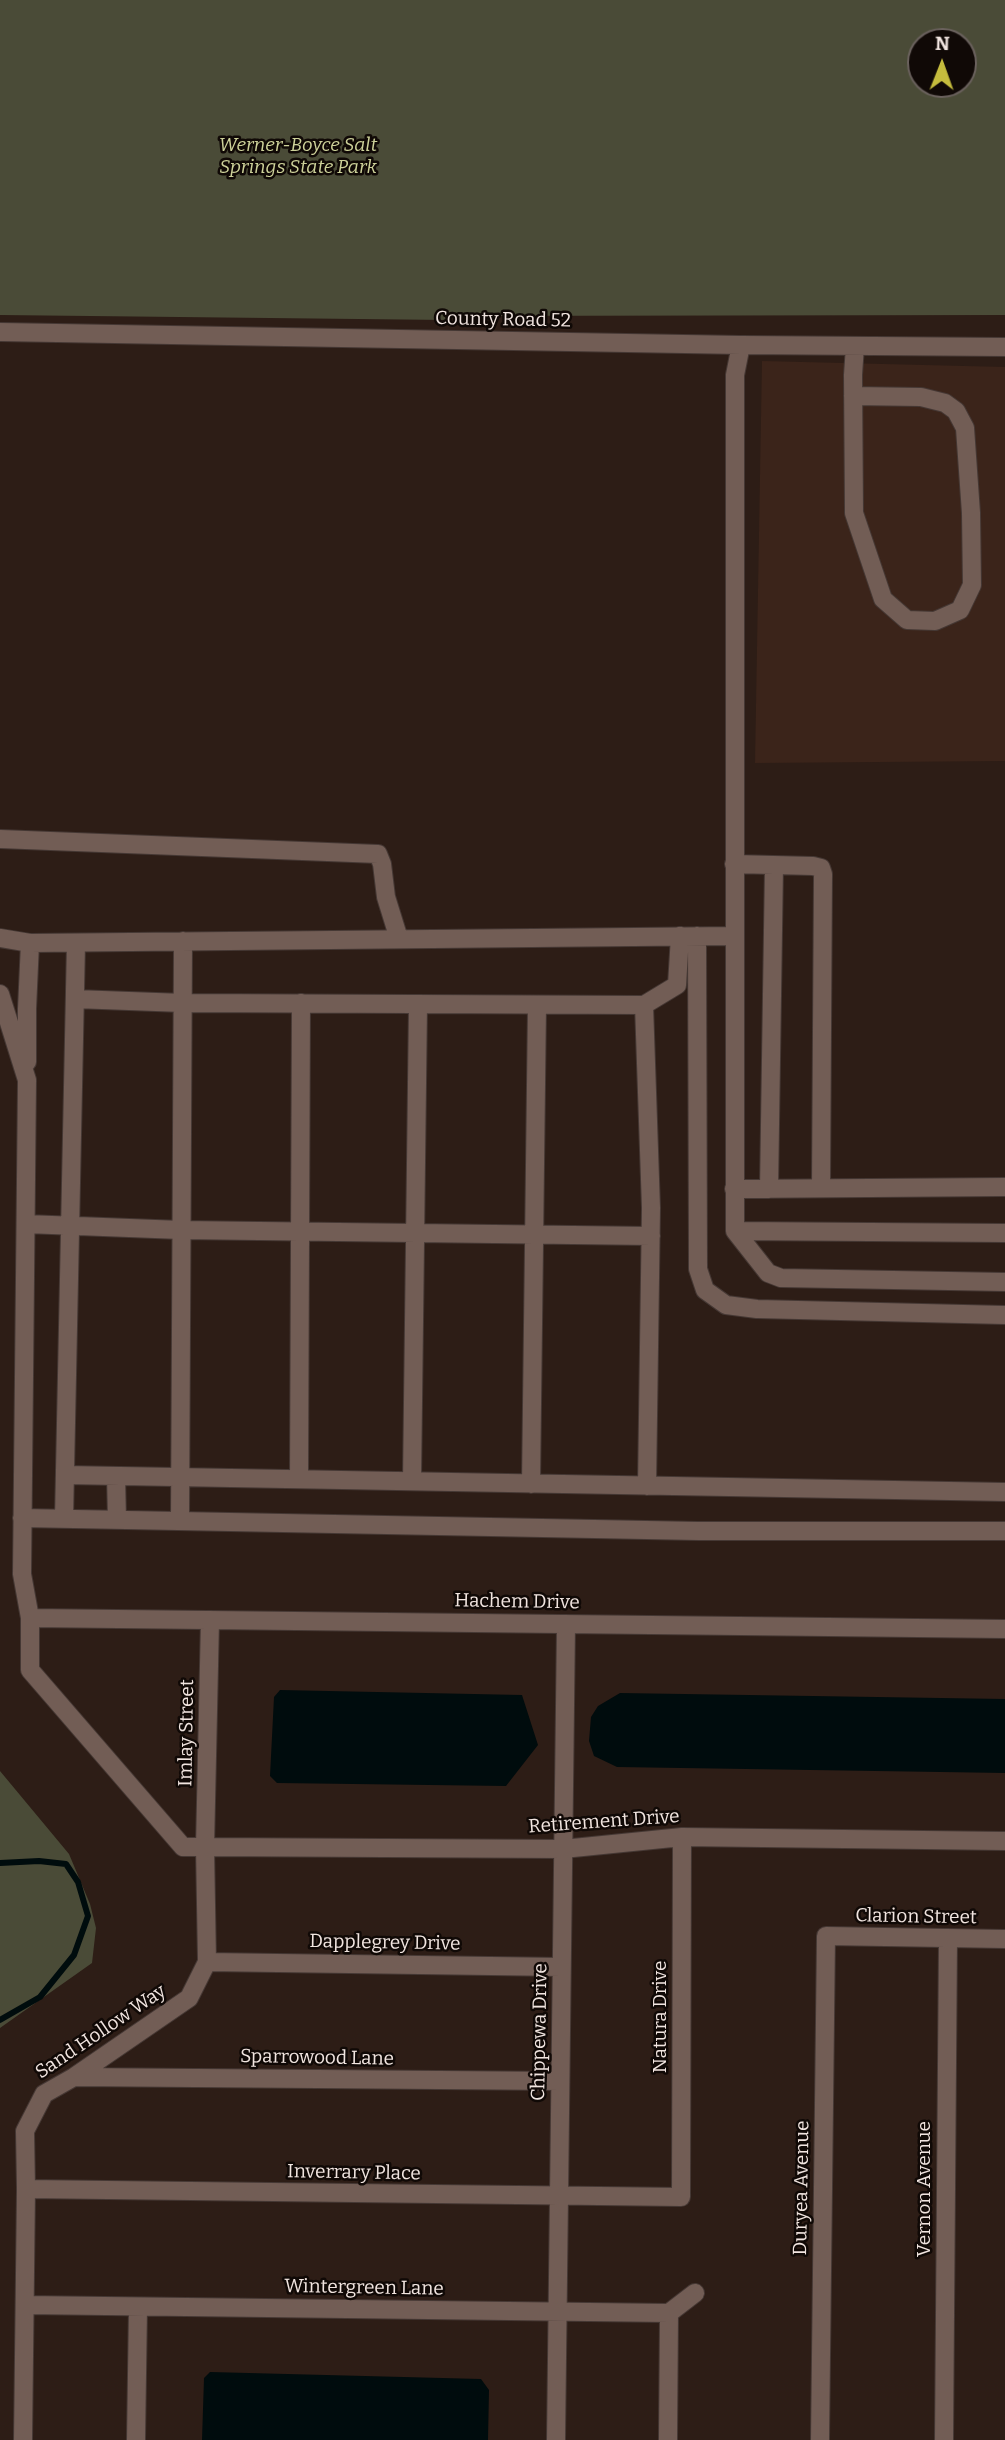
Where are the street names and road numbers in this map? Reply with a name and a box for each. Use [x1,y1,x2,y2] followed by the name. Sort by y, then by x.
[435,307,571,333] street label: County Road 52
[454,1590,580,1614] street label: Hachem Drive
[175,1679,199,1787] street label: Imlay Street
[528,1805,680,1839] street label: Retirement Drive
[855,1905,977,1929] street label: Clarion Street
[309,1930,461,1956] street label: Dapplegrey Drive
[650,1961,672,2073] street label: Natura Drive
[527,1963,553,2101] street label: Chippewa Drive
[31,1980,171,2084] street label: Sand Hollow Way
[240,2045,394,2071] street label: Sparrowood Lane
[789,2120,815,2256] street label: Duryea Avenue
[914,2121,936,2257] street label: Vernon Avenue
[287,2160,421,2186] street label: Inverrary Place
[284,2275,444,2301] street label: Wintergreen Lane

